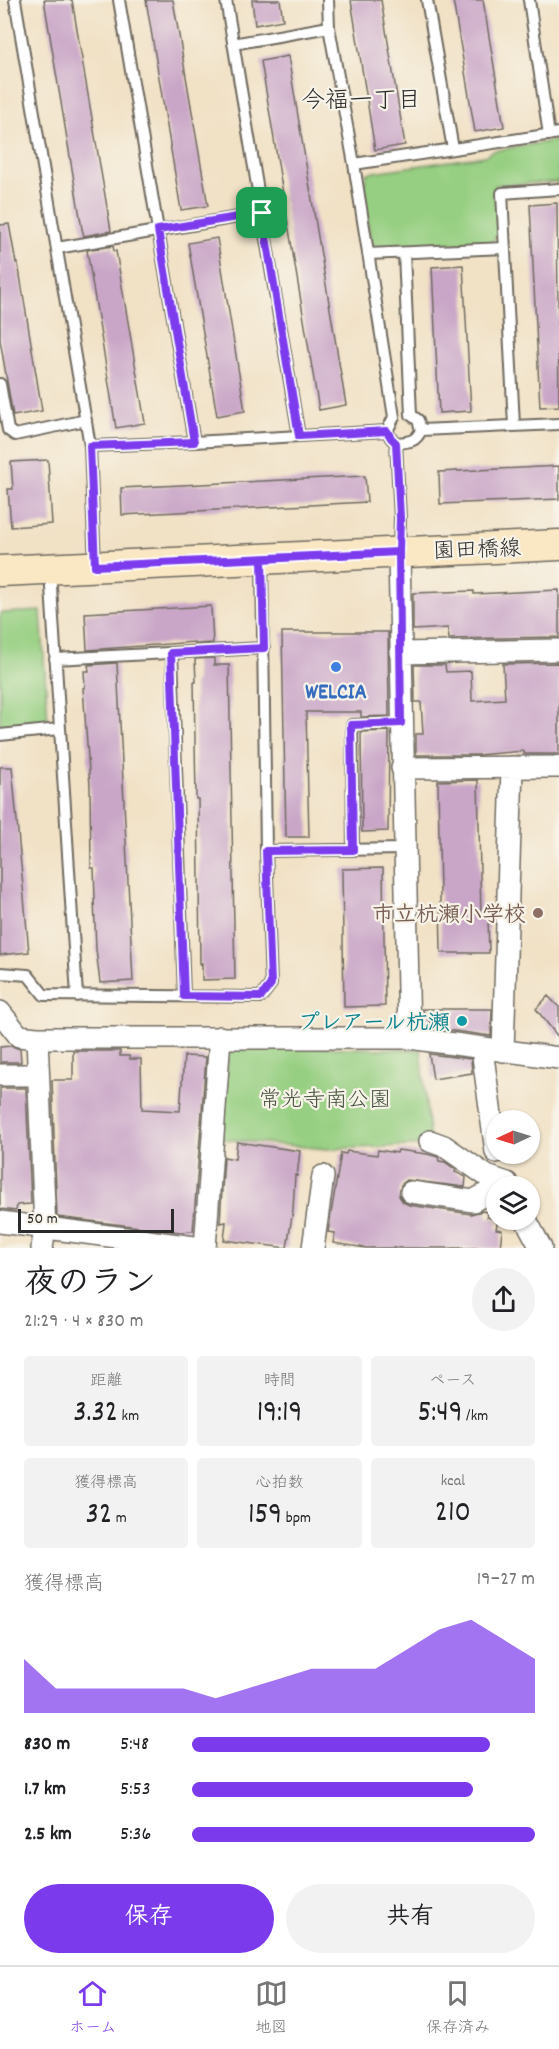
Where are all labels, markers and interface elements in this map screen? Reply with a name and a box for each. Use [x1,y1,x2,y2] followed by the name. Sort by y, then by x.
[301,85,421,119] district label: 今福一丁目
[236,187,287,238] pin
[245,196,278,229] icon: arrive
[433,534,522,569] street label: 園田橋線
[329,660,343,674] marker: WELCIA
[305,678,367,709] place label: WELCIA
[372,901,526,932] place label: 市立杭瀬小学校
[531,906,545,920] marker: 市立杭瀬小学校
[298,1009,450,1040] place label: プレアール杭瀬
[455,1014,469,1028] marker: プレアール杭瀬
[259,1086,391,1117] park label: 常光寺南公園
[486,1110,540,1164] north arrow
[486,1110,540,1230] map controls
[486,1176,540,1230] button: layers
[18,1206,174,1234] scale bar
[27,1208,58,1231] text: 50 m
[24,1262,156,1309] text: 夜のラン
[472,1268,535,1331] button: share
[24,1308,143,1336] text: 21:29 · 4 × 830 m
[90,1370,122,1393] text: 距離
[263,1370,296,1393] text: 時間
[429,1370,476,1393] text: ペース
[73,1393,118,1436] text: 3.32
[257,1393,302,1436] text: 19:19
[417,1393,462,1436] text: 5:49
[118,1405,139,1428] text: km
[462,1405,488,1428] text: /km
[441,1470,465,1493] text: kcal
[74,1472,138,1495] text: 獲得標高
[255,1472,304,1495] text: 心拍数
[435,1493,471,1536] text: 210
[86,1495,112,1538] text: 32
[248,1495,282,1538] text: 159
[112,1507,127,1530] text: m
[282,1507,311,1530] text: bpm
[477,1566,535,1594] text: 19–27 m
[24,1571,104,1599] text: 獲得標高
[24,1731,70,1759] text: 830 m
[120,1731,149,1759] text: 5:48
[24,1776,66,1804] text: 1.7 km
[120,1776,151,1804] text: 5:53
[24,1821,72,1849] text: 2.5 km
[120,1821,151,1849] text: 5:36
[24,1884,274,1953] button: 保存
[286,1884,535,1953] button: 共有
[69,1977,116,2040] tab: ホーム
[255,1977,288,2040] tab: 地図
[426,1977,490,2040] tab: 保存済み

